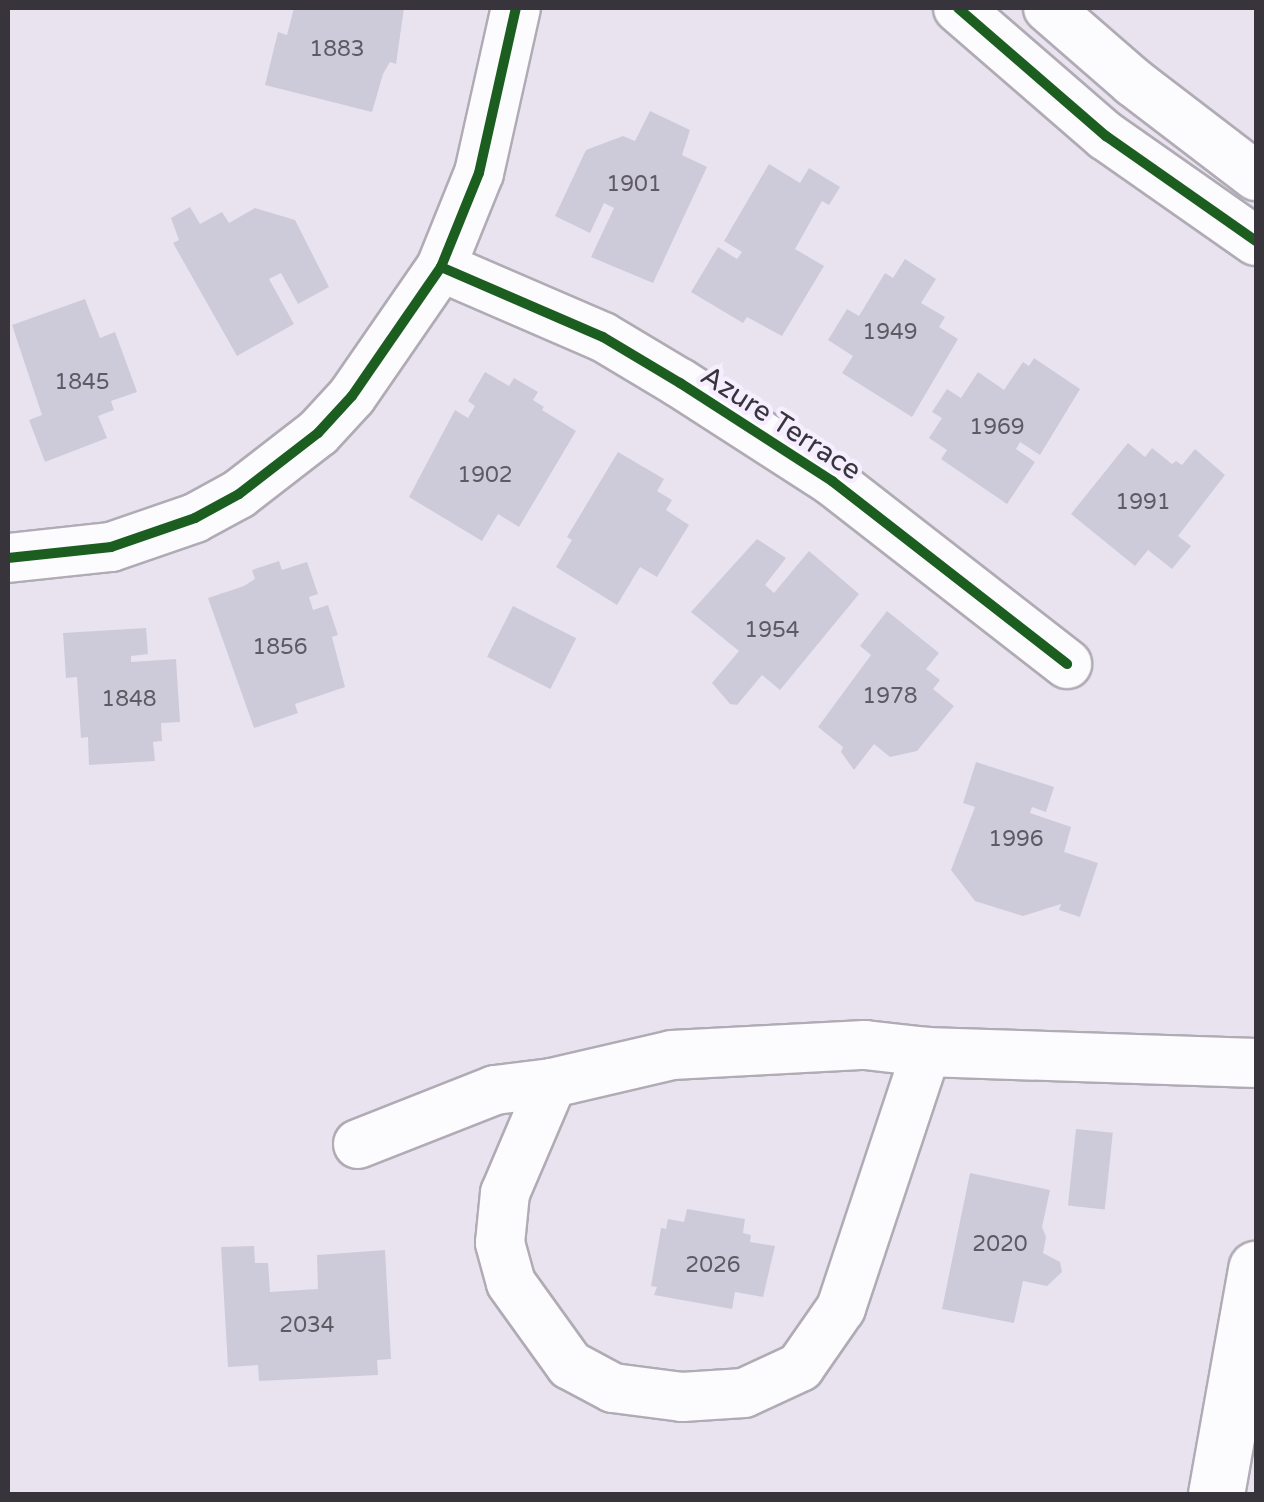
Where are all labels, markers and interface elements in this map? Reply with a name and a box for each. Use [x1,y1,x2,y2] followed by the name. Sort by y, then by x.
[309,37,365,63] house number: 1883
[606,172,662,198] house number: 1901
[862,320,918,346] house number: 1949
[695,359,867,487] street label: Azure Terrace
[54,370,110,396] house number: 1845
[969,415,1025,441] house number: 1969
[457,463,513,489] house number: 1902
[1115,490,1171,516] house number: 1991
[744,618,800,644] house number: 1954
[252,635,308,661] house number: 1856
[862,684,918,710] house number: 1978
[101,687,157,713] house number: 1848
[988,827,1044,853] house number: 1996
[972,1232,1028,1258] house number: 2020
[685,1253,741,1279] house number: 2026
[279,1313,335,1339] house number: 2034

